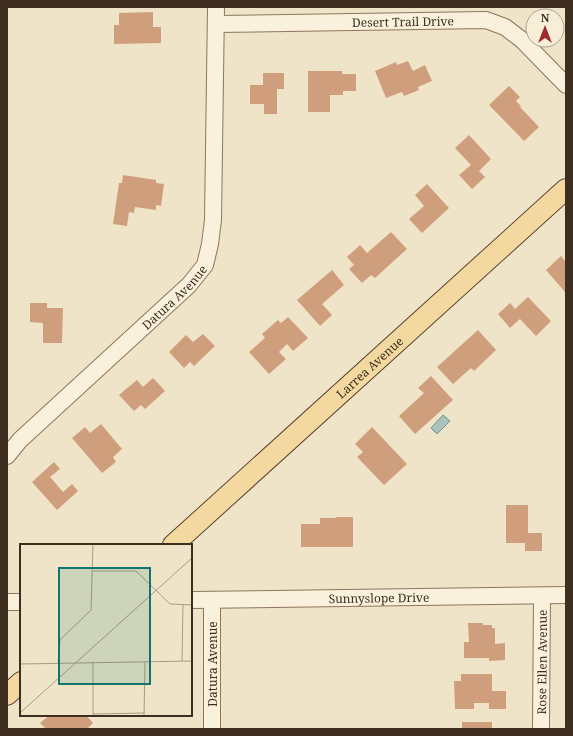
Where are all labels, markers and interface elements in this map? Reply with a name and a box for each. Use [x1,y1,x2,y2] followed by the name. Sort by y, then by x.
[525,8,565,48] north arrow
[541,10,550,25] text: N
[352,12,454,30] street label: Desert Trail Drive
[138,261,211,333] street label: Datura Avenue
[332,332,407,402] street label: Larrea Avenue
[20,544,192,716] inset map
[328,588,430,607] street label: Sunnyslope Drive
[533,609,550,715] street label: Rose Ellen Avenue
[204,621,221,707] street label: Datura Avenue

